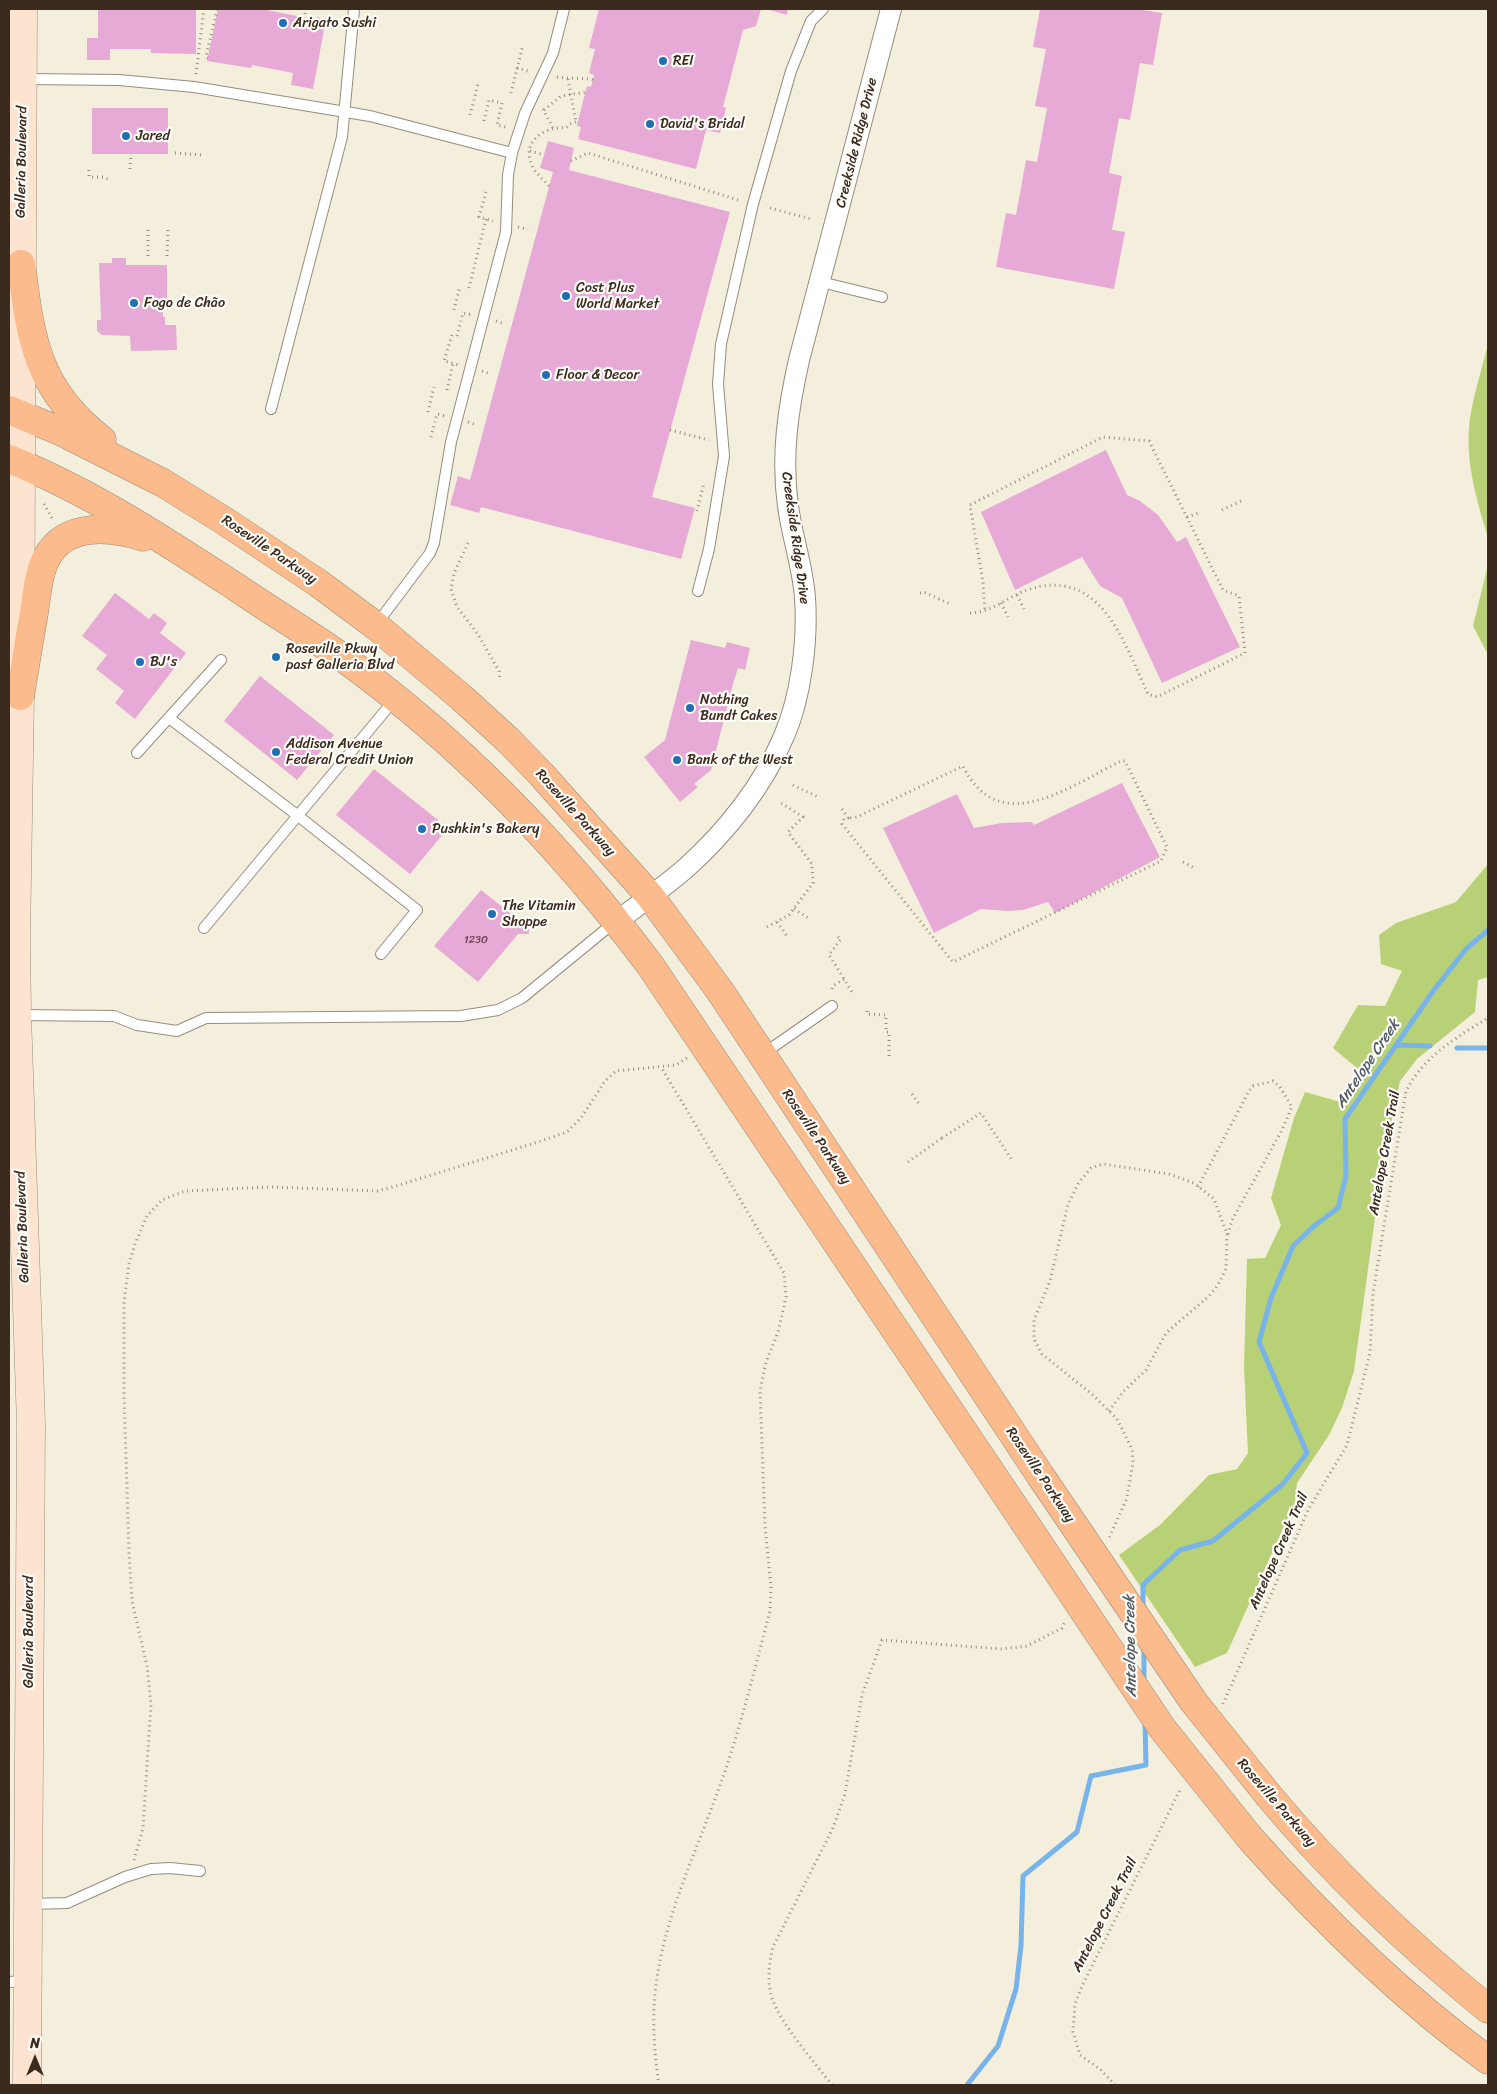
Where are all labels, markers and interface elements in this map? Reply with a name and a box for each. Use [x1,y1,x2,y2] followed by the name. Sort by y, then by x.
[293,15,376,31] place label: Arigato Sushi
[277,17,289,29] marker: Arigato Sushi
[673,53,694,69] place label: REI
[657,55,669,67] marker: REI
[833,76,881,210] street label: Creekside Ridge Drive
[13,106,31,218] street label: Galleria Boulevard
[660,116,745,132] place label: David's Bridal
[644,118,656,130] marker: David's Bridal
[136,128,170,144] place label: Jared
[120,130,132,142] marker: Jared
[576,280,659,312] place label: Cost Plus World Market
[560,290,572,302] marker: Cost Plus World Market
[144,295,225,311] place label: Fogo de Chão
[128,297,140,309] marker: Fogo de Chão
[556,367,639,383] place label: Floor & Decor
[540,369,552,381] marker: Floor & Decor
[777,471,813,605] street label: Creekside Ridge Drive
[218,512,320,588] street label: Roseville Parkway
[286,641,394,674] place label: Roseville Pkwy past Galleria Blvd
[270,651,282,663] marker: Roseville Pkwy past Galleria Blvd
[150,654,177,670] place label: BJ's
[134,656,146,668] marker: BJ's
[700,692,777,724] place label: Nothing Bundt Cakes
[684,702,696,714] marker: Nothing Bundt Cakes
[286,736,413,769] place label: Addison Avenue Federal Credit Union
[270,746,282,758] marker: Addison Avenue Federal Credit Union
[687,752,793,768] place label: Bank of the West
[671,754,683,766] marker: Bank of the West
[532,766,618,860] street label: Roseville Parkway
[432,821,539,837] place label: Pushkin's Bakery
[416,823,428,835] marker: Pushkin's Bakery
[502,898,575,930] place label: The Vitamin Shoppe
[486,908,498,920] marker: The Vitamin Shoppe
[464,933,488,947] house number: 1230
[1332,1017,1404,1111] water label: Antelope Creek
[778,1086,854,1188] street label: Roseville Parkway
[1366,1089,1404,1217] street label: Antelope Creek Trail
[13,1171,33,1283] street label: Galleria Boulevard
[1002,1424,1078,1526] street label: Roseville Parkway
[1246,1490,1312,1612] street label: Antelope Creek Trail
[21,1576,37,1688] street label: Galleria Boulevard
[1121,1595,1141,1697] water label: Antelope Creek
[1233,1756,1319,1850] street label: Roseville Parkway
[1069,1855,1141,1975] street label: Antelope Creek Trail
[30,2031,40,2056] text: N
[10,2034,60,2084] north arrow

